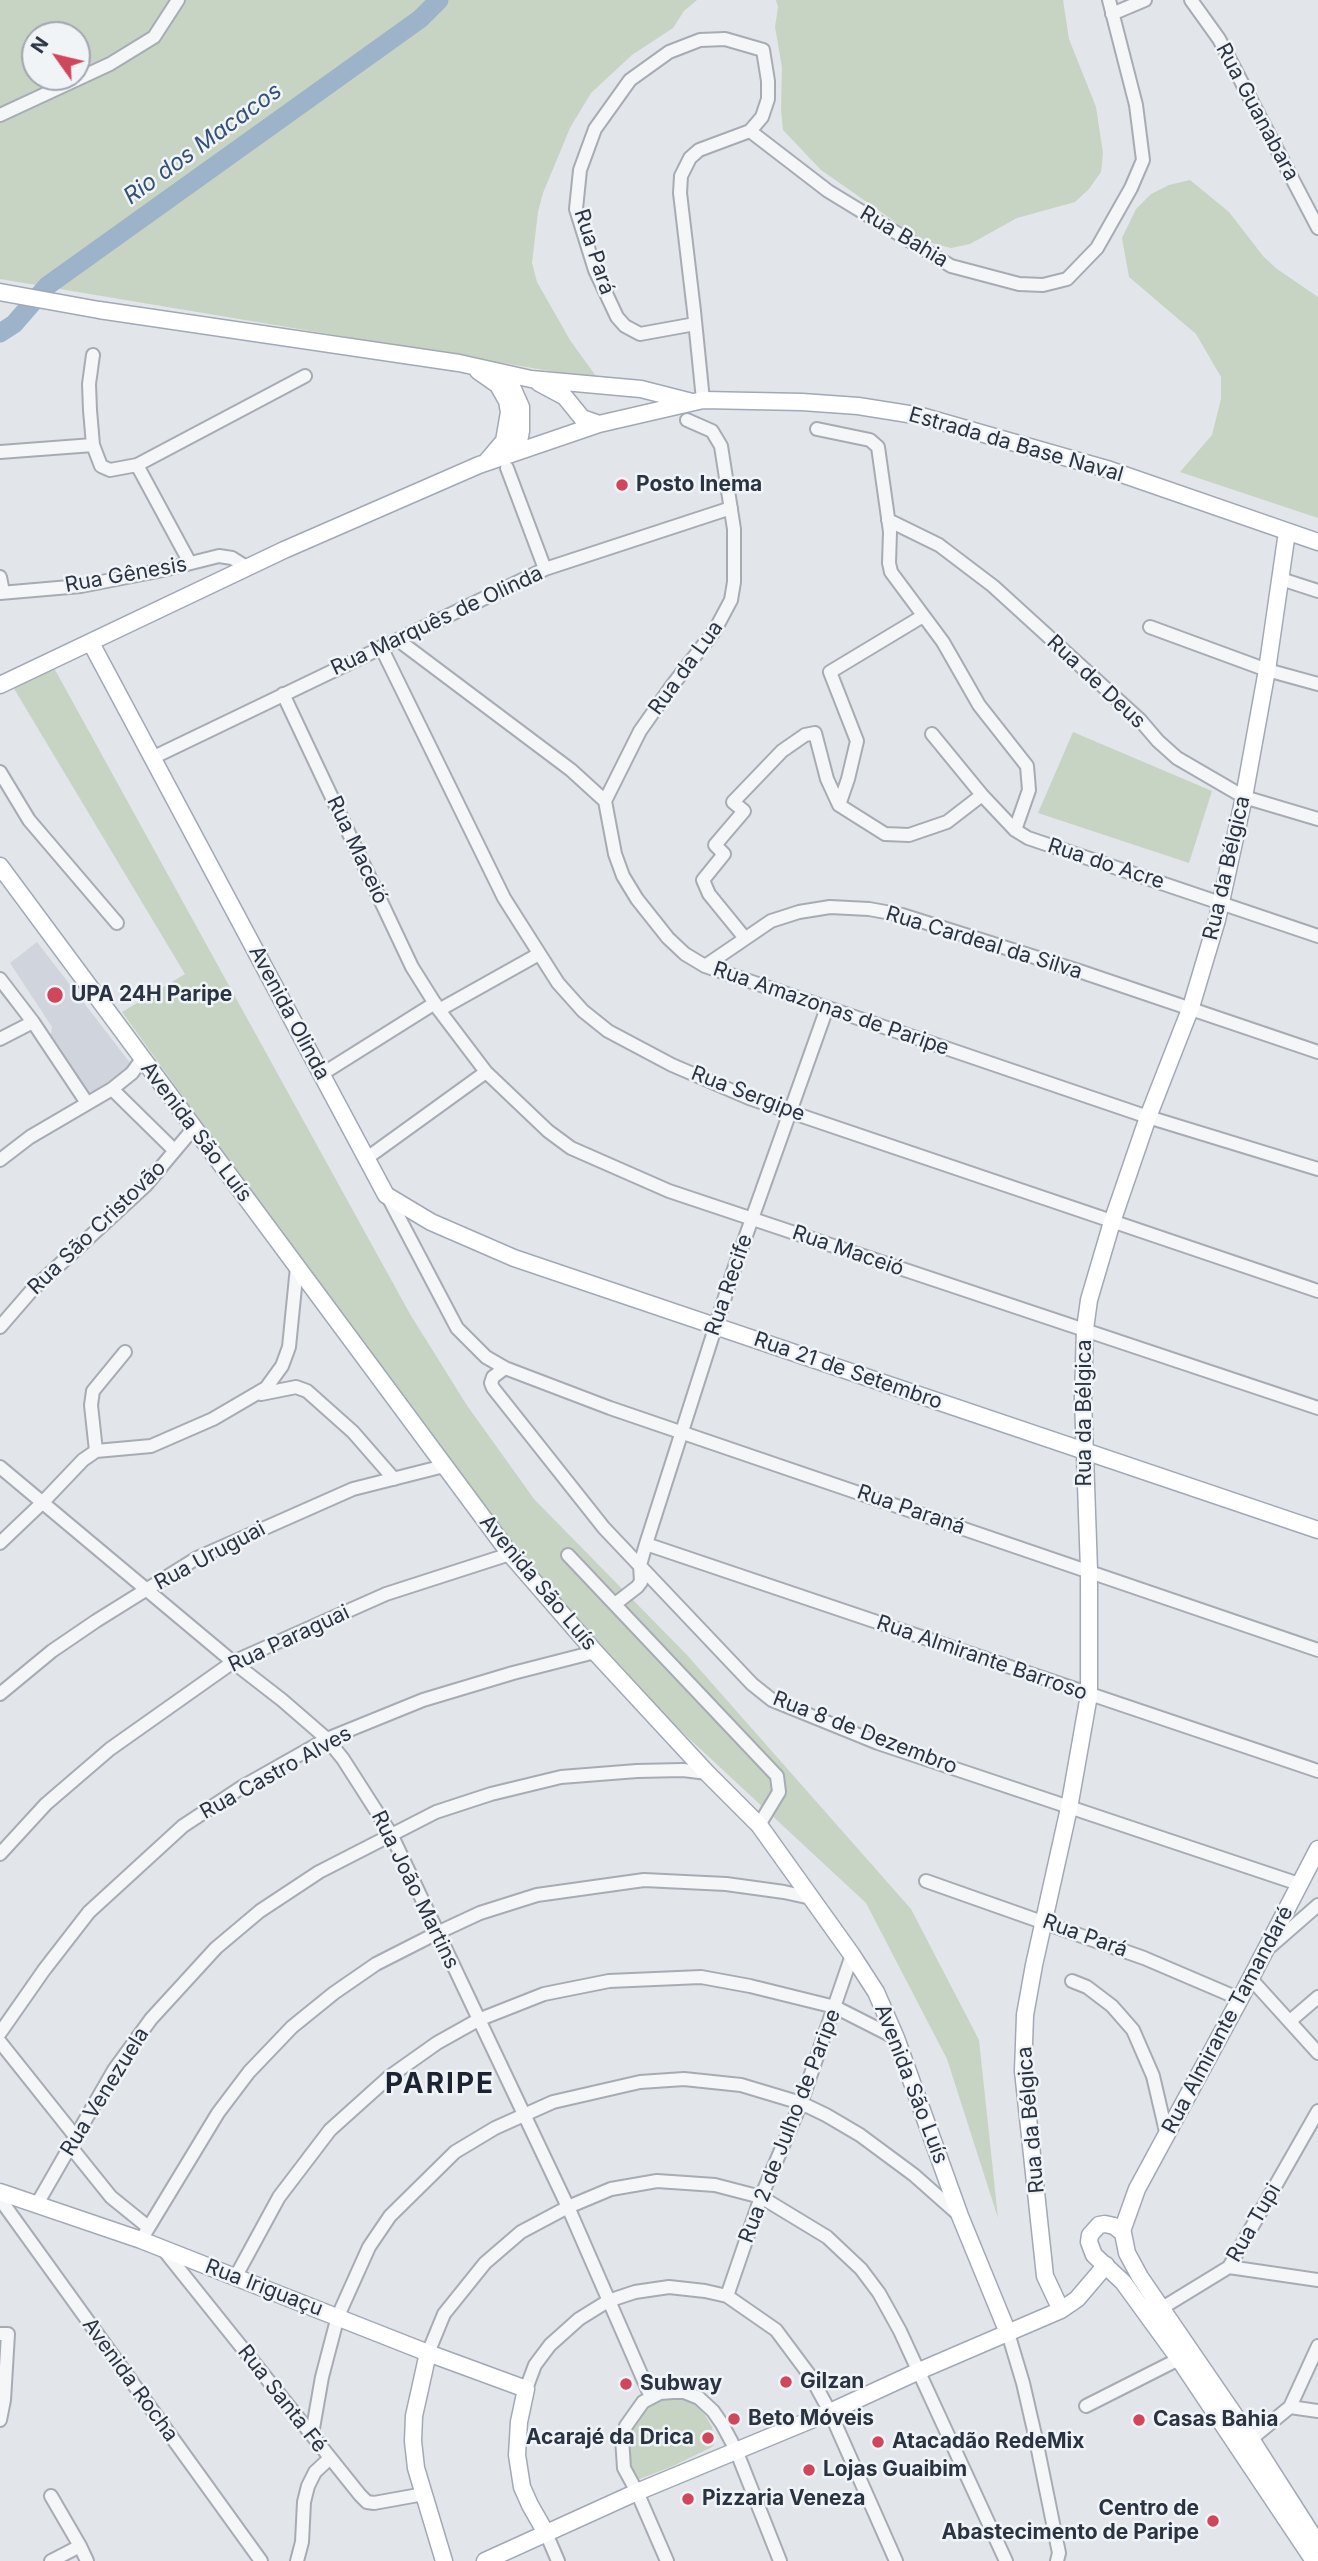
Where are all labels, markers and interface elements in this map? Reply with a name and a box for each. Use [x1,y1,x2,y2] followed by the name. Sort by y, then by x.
[21,21,91,91] north arrow
[26,33,53,58] text: N
[1210,39,1304,185] street label: Rua Guanabara
[119,77,287,211] water label: Rio dos Macacos
[855,201,953,273] street label: Rua Bahia
[568,206,620,298] street label: Rua Pará
[906,402,1126,488] street label: Estrada da Base Naval
[636,472,762,498] place label: Posto Inema
[614,477,630,493] marker: Posto Inema
[63,552,189,598] street label: Rua Gênesis
[327,561,547,681] street label: Rua Marquês de Olinda
[643,616,729,720] street label: Rua da Lua
[1042,630,1150,734] street label: Rua de Deus
[321,792,393,908] street label: Rua Maceió
[1198,793,1256,943] street label: Rua da Bélgica
[1044,833,1168,895] street label: Rua do Acre
[883,901,1085,985] street label: Rua Cardeal da Silva
[243,942,335,1084] street label: Avenida Olinda
[710,957,952,1061] street label: Rua Amazonas de Paripe
[71,982,232,1008] place label: UPA 24H Paripe
[45,985,65,1005] marker: UPA 24H Paripe
[135,1057,257,1207] street label: Avenida São Luís
[687,1061,809,1127] street label: Rua Sergipe
[23,1156,171,1300] street label: Rua São Cristovão
[789,1220,907,1282] street label: Rua Maceió
[700,1231,758,1339] street label: Rua Recife
[750,1327,946,1415] street label: Rua 21 de Setembro
[1072,1339,1098,1487] street label: Rua da Bélgica
[854,1480,968,1540] street label: Rua Paraná
[474,1510,602,1656] street label: Avenida São Luís
[150,1516,270,1596] street label: Rua Uruguai
[224,1600,354,1678] street label: Rua Paraguai
[873,1610,1091,1706] street label: Rua Almirante Barroso
[769,1686,961,1780] street label: Rua 8 de Dezembro
[196,1721,356,1825] street label: Rua Castro Alves
[366,1807,464,1973] street label: Rua João Martins
[1157,1902,1299,2138] street label: Rua Almirante Tamandaré
[1039,1909,1131,1963] street label: Rua Pará
[869,2001,953,2167] street label: Avenida São Luís
[734,2006,846,2246] street label: Rua 2 de Julho de Paripe
[55,2023,155,2161] street label: Rua Venezuela
[1012,2046,1050,2194] street label: Rua da Bélgica
[386,2068,494,2102] district label: PARIPE
[1222,2179,1286,2267] street label: Rua Tupi
[202,2254,326,2322] street label: Rua Iriguaçu
[77,2313,183,2447] street label: Avenida Rocha
[232,2340,332,2458] street label: Rua Santa Fé
[800,2369,864,2395] place label: Gilzan
[640,2371,722,2397] place label: Subway
[778,2374,794,2390] marker: Gilzan
[618,2376,634,2392] marker: Subway
[748,2406,874,2432] place label: Beto Móveis
[1153,2407,1278,2433] place label: Casas Bahia
[726,2411,742,2427] marker: Beto Móveis
[1131,2412,1147,2428] marker: Casas Bahia
[526,2425,694,2451] place label: Acarajé da Drica
[892,2429,1084,2455] place label: Atacadão RedeMix
[700,2430,716,2446] marker: Acarajé da Drica
[870,2434,886,2450] marker: Atacadão RedeMix
[823,2457,967,2483] place label: Lojas Guaibim
[801,2462,817,2478] marker: Lojas Guaibim
[702,2486,865,2512] place label: Pizzaria Veneza
[680,2491,696,2507] marker: Pizzaria Veneza
[941,2496,1199,2546] place label: Centro de Abastecimento de Paripe
[1205,2513,1221,2529] marker: Centro de Abastecimento de Paripe

